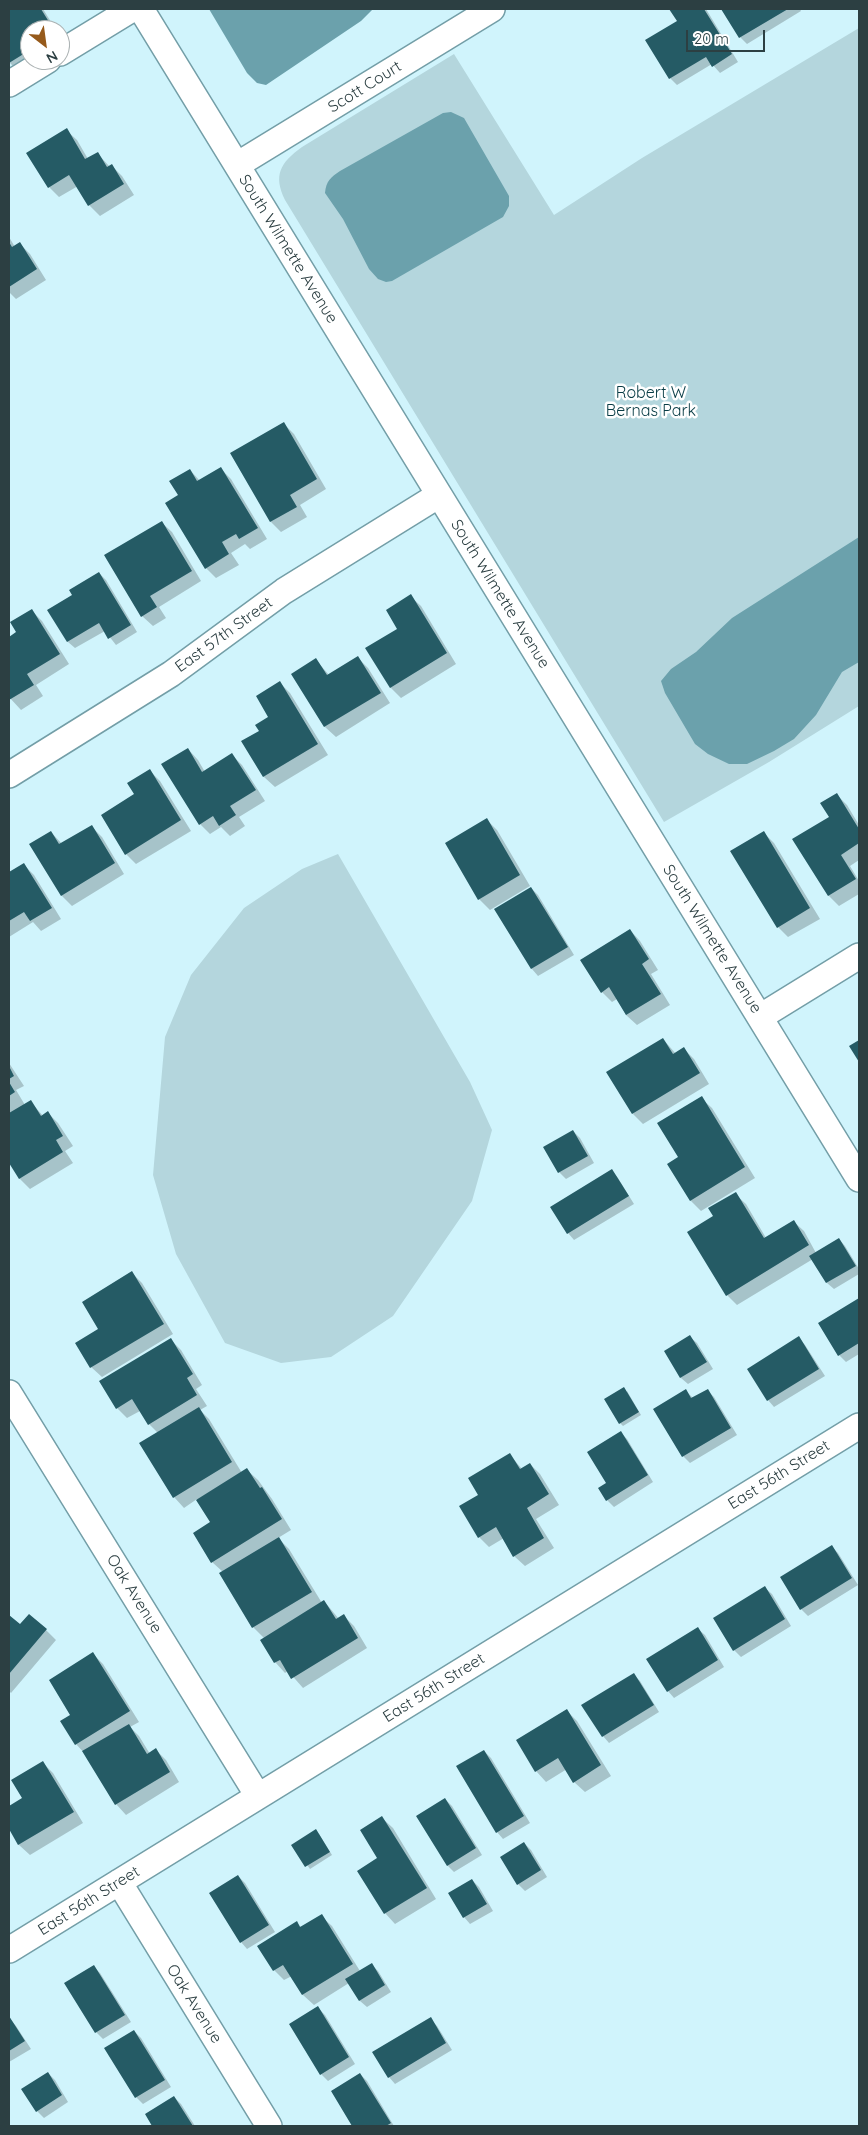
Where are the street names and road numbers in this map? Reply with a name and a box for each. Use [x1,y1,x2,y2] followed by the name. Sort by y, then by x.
[325,57,405,117] street label: Scott Court
[234,171,342,327] street label: South Wilmette Avenue
[446,516,554,672] street label: South Wilmette Avenue
[172,593,276,677] street label: East 57th Street
[658,861,766,1017] street label: South Wilmette Avenue
[725,1436,833,1514] street label: East 56th Street
[102,1551,166,1637] street label: Oak Avenue
[380,1649,488,1727] street label: East 56th Street
[35,1862,143,1940] street label: East 56th Street
[162,1961,226,2047] street label: Oak Avenue

